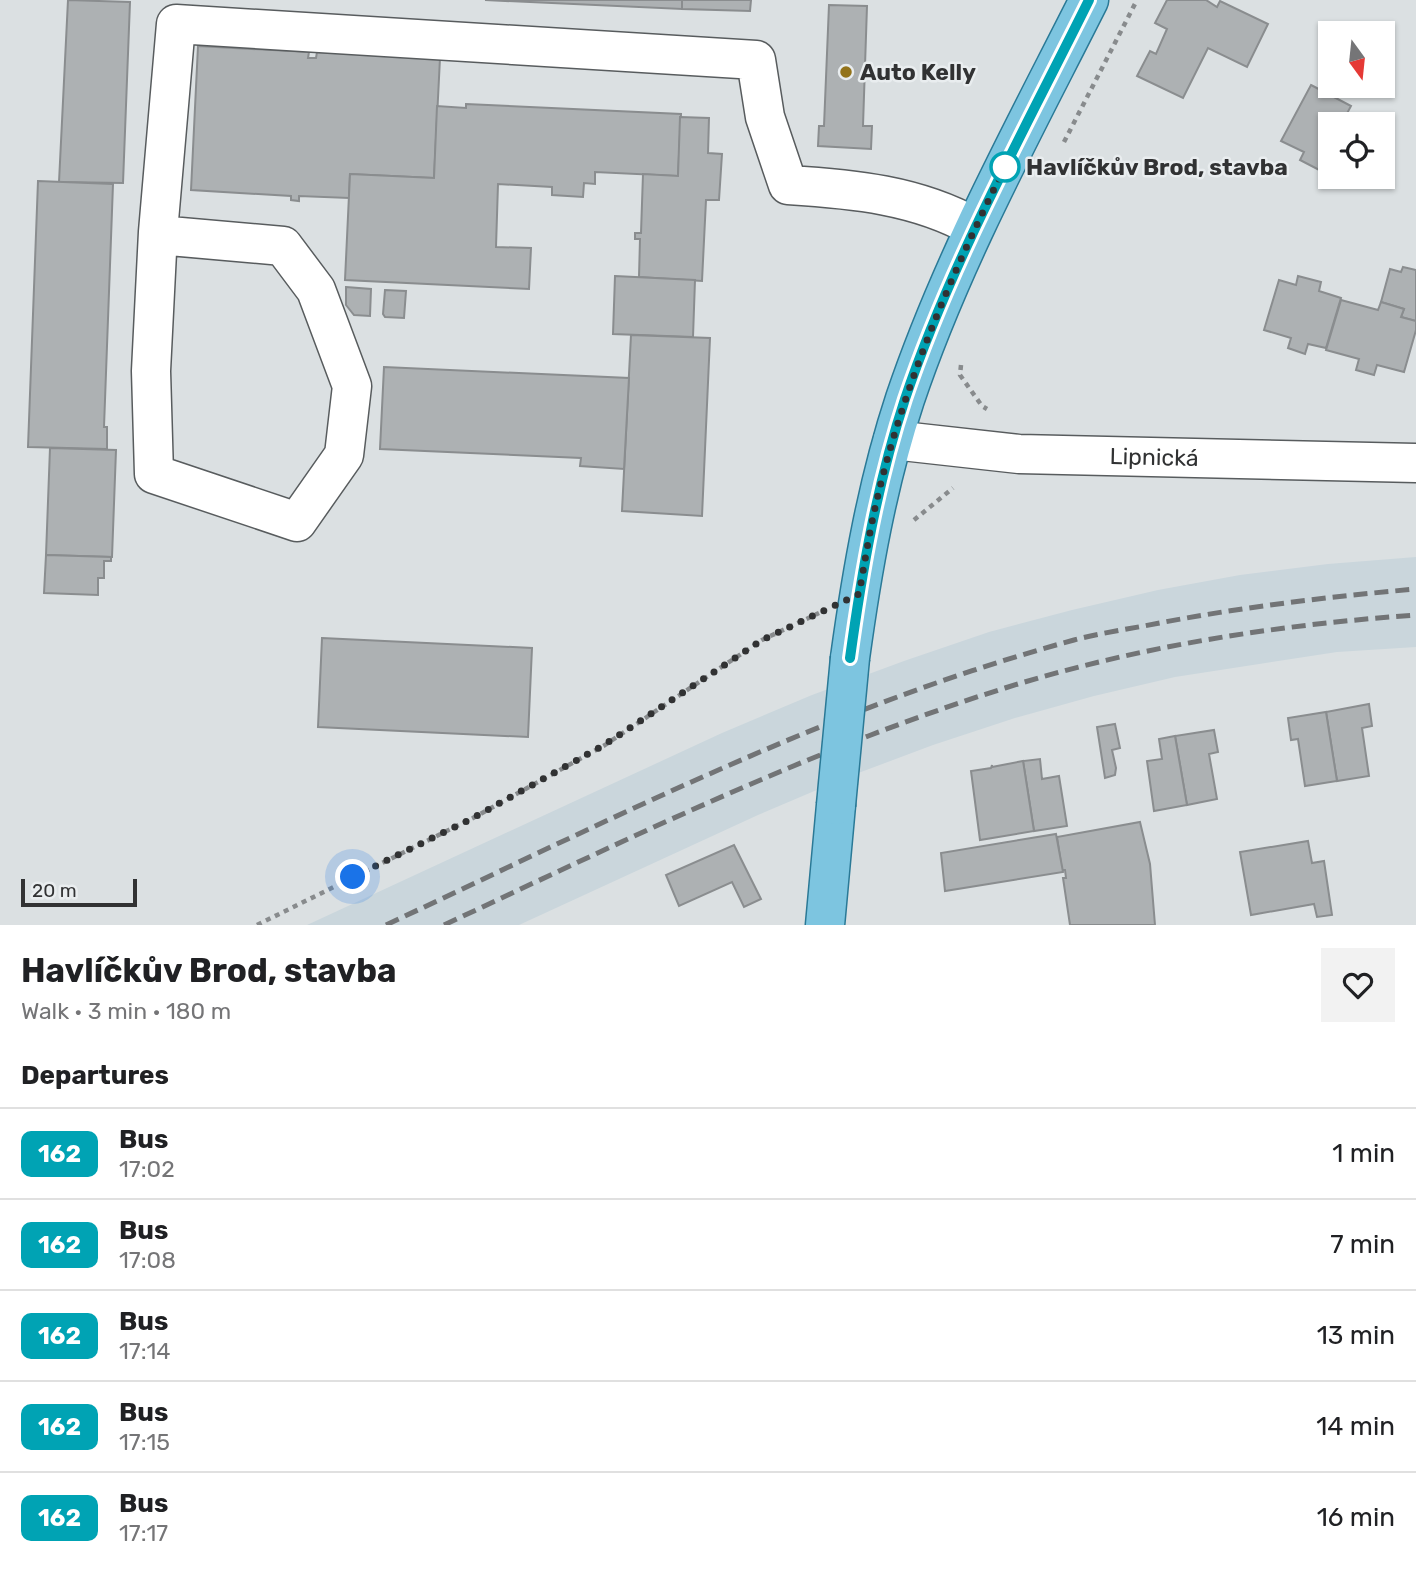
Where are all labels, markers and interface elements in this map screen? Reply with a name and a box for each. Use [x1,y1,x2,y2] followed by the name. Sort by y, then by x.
[1318,21,1395,98] north arrow
[1318,21,1395,189] map controls
[860,58,976,86] place label: Auto Kelly
[838,64,854,80] marker: Auto Kelly
[1318,112,1395,189] button: locate
[990,152,1020,182] marker: Havlíčkův Brod, stavba
[1026,153,1288,181] place label: Havlíčkův Brod, stavba
[1109,442,1199,472] street label: Lipnická
[335,859,370,894] your location
[21,876,136,908] scale bar
[32,879,77,902] text: 20 m
[1321,948,1395,1022] button: heart
[21,951,397,990] text: Havlíčkův Brod, stavba
[21,997,231,1025] text: Walk · 3 min · 180 m
[21,1060,169,1091] text: Departures
[119,1124,168,1155] text: Bus
[1332,1138,1395,1169] text: 1 min
[38,1140,81,1168] text: 162
[119,1155,175,1183] text: 17:02
[119,1215,168,1246] text: Bus
[1330,1229,1395,1260] text: 7 min
[38,1231,81,1259] text: 162
[119,1246,176,1274] text: 17:08
[119,1306,168,1337] text: Bus
[1317,1320,1395,1351] text: 13 min
[38,1322,81,1350] text: 162
[119,1337,171,1365] text: 17:14
[119,1397,168,1428] text: Bus
[1316,1411,1395,1442] text: 14 min
[38,1413,81,1441] text: 162
[119,1428,170,1456] text: 17:15
[119,1488,168,1519] text: Bus
[1317,1502,1395,1533] text: 16 min
[38,1504,81,1532] text: 162
[119,1519,168,1547] text: 17:17

